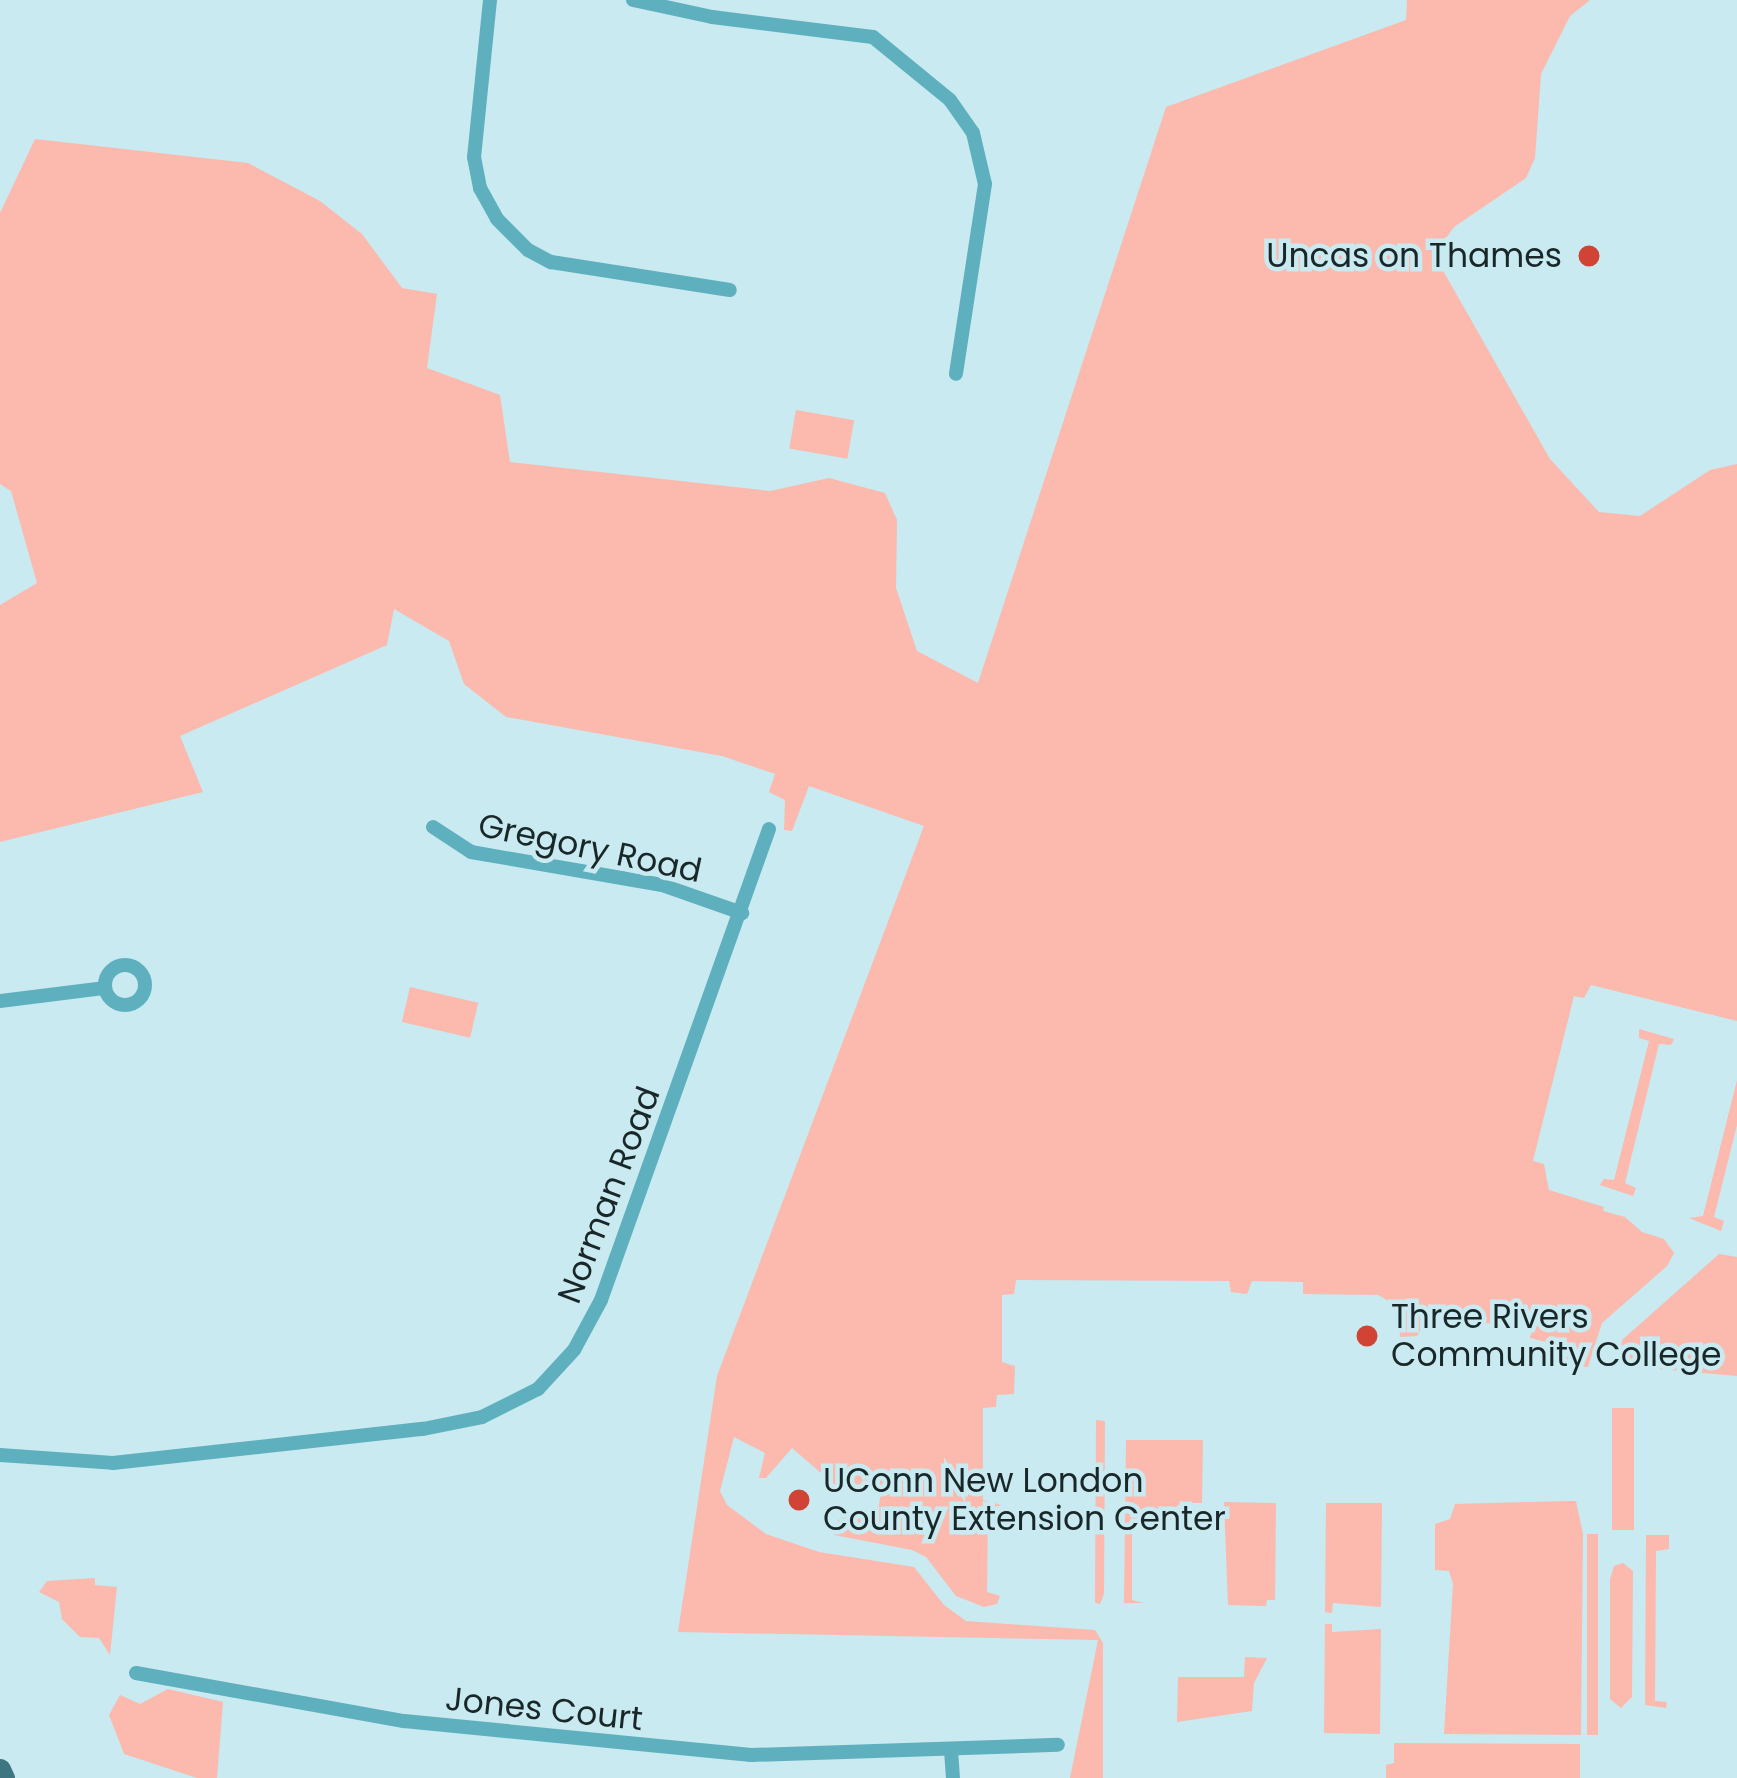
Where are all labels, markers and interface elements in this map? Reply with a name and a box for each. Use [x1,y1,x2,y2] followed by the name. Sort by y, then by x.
[1266,236,1562,276] place label: Uncas on Thames
[1573,240,1605,272] marker: Uncas on Thames
[475,805,705,891] street label: Gregory Road
[550,1081,668,1309] street label: Norman Road
[1391,1297,1721,1375] place label: Three Rivers Community College
[1354,1323,1380,1349] marker: Three Rivers Community College
[823,1461,1226,1539] place label: UConn New London County Extension Center
[786,1487,812,1513] marker: UConn New London County Extension Center
[443,1679,645,1739] street label: Jones Court

